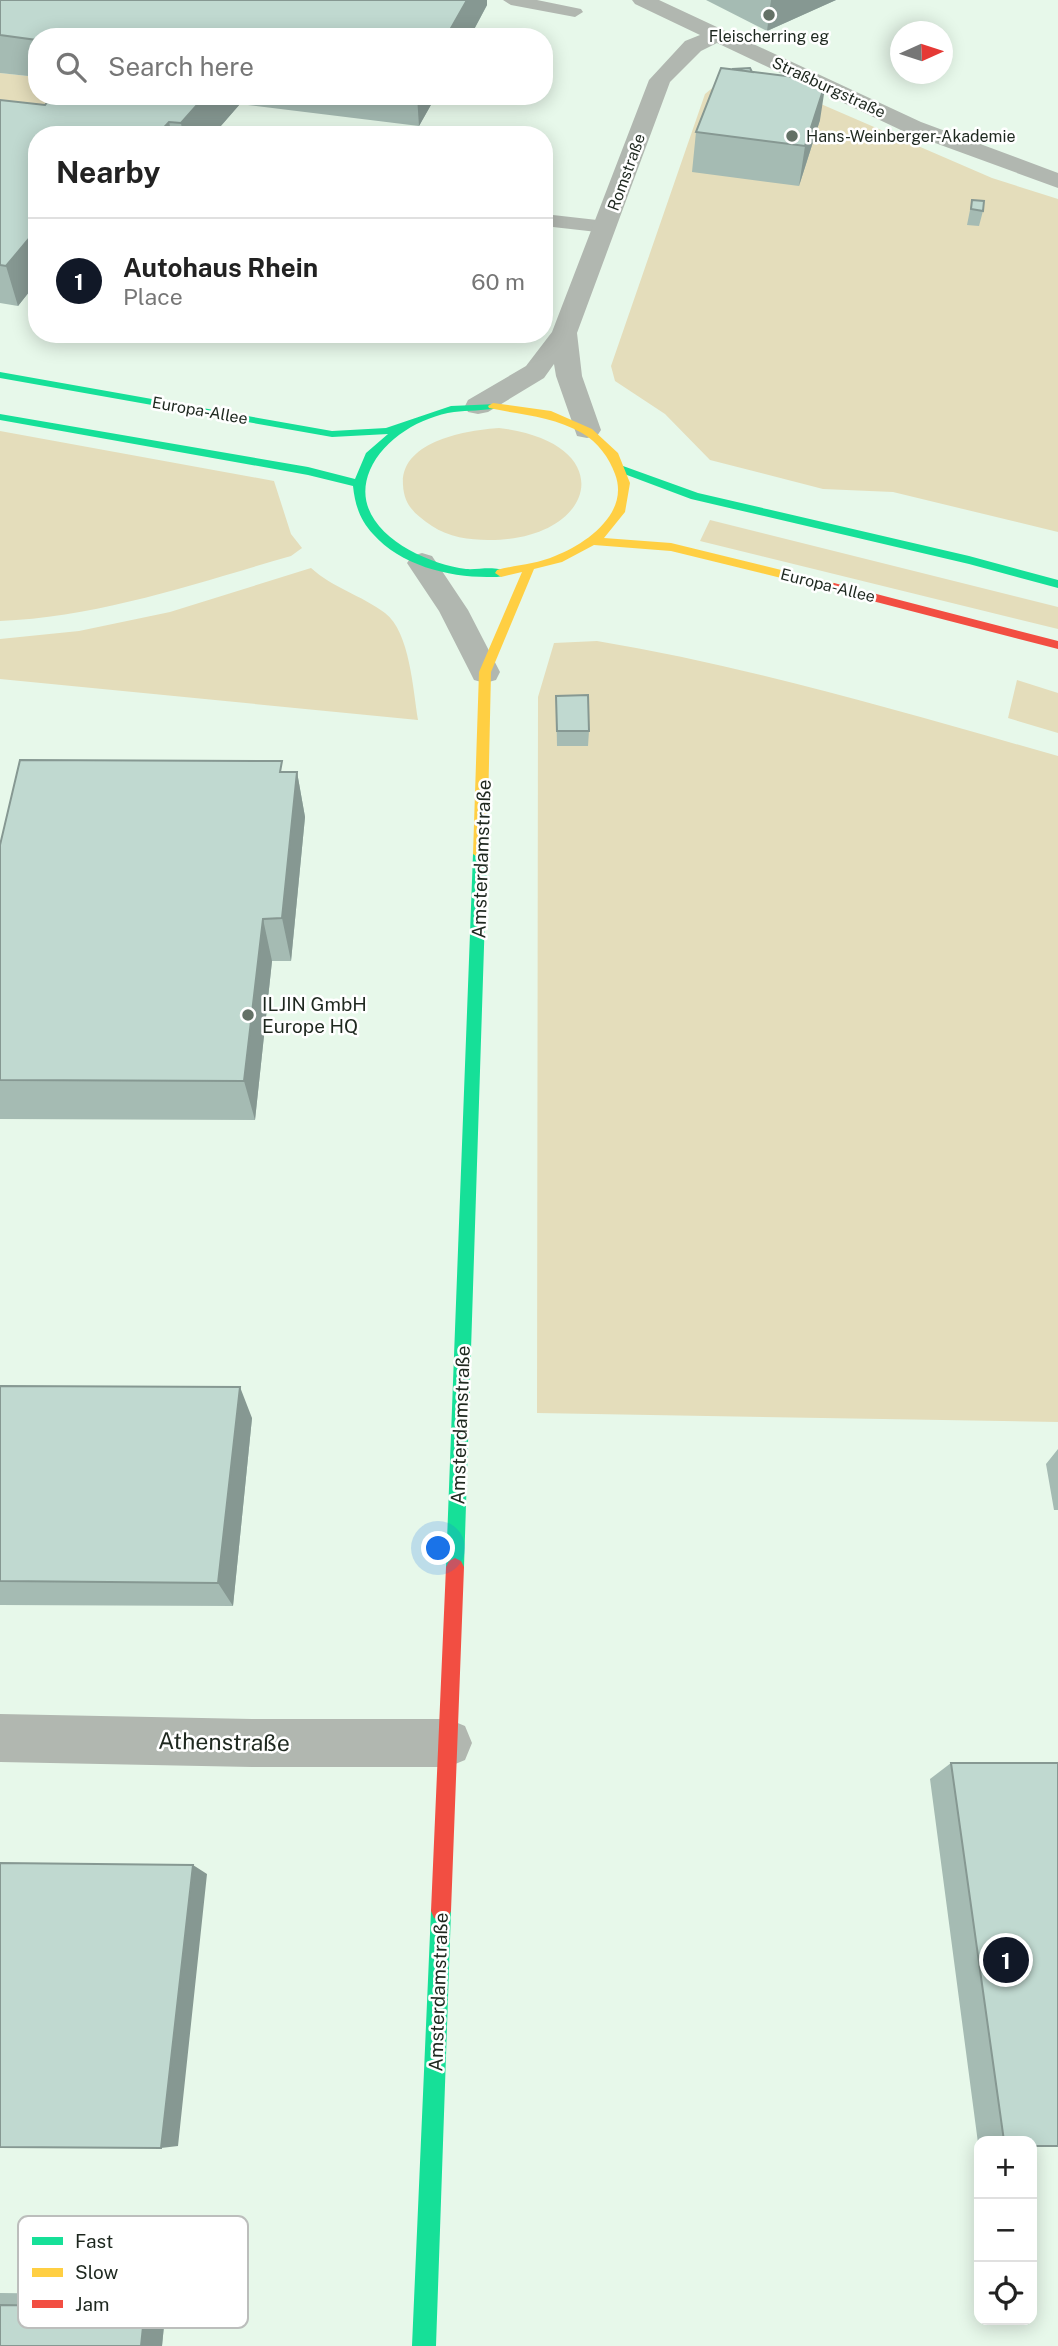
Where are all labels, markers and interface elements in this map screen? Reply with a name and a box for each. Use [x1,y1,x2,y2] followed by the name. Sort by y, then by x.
[761,7,777,23] marker: Fleischerring eg
[890,21,953,84] north arrow
[709,27,829,46] place label: Fleischerring eg
[28,28,553,105] search box
[52,48,90,86] icon: search
[108,51,254,82] text: Search here
[769,53,888,122] street label: Straßburgstraße
[806,127,1015,146] place label: Hans-Weinberger-Akademie
[784,128,800,144] marker: Hans-Weinberger-Akademie
[604,131,649,213] street label: Romstraße
[56,154,160,190] text: Nearby
[123,252,318,283] text: Autohaus Rhein
[74,268,84,295] text: 1
[471,268,525,295] text: 60 m
[123,283,183,310] text: Place
[151,393,249,428] street label: Europa-Allee
[779,565,877,606] street label: Europa-Allee
[467,779,495,939] street label: Amsterdamstraße
[262,993,367,1037] place label: ILJIN GmbH Europe HQ
[240,1007,256,1023] marker: ILJIN GmbH Europe HQ
[446,1345,474,1505] street label: Amsterdamstraße
[421,1531,455,1565] your location
[158,1727,290,1756] street label: Athenstraße
[424,1912,452,2072] street label: Amsterdamstraße
[983,1934,1029,1986] pin: 1
[974,2136,1037,2325] map controls
[974,2136,1037,2199] button: +
[974,2199,1037,2262] button: −
[18,2216,248,2328] legend
[75,2230,113,2252] text: Fast
[75,2261,119,2283] text: Slow
[974,2262,1037,2325] button: locate
[75,2293,109,2315] text: Jam

